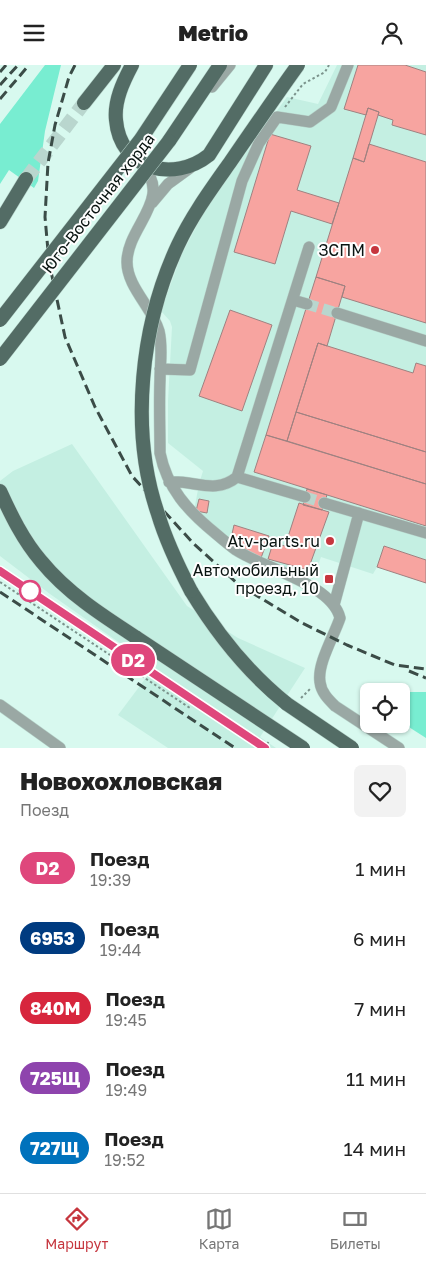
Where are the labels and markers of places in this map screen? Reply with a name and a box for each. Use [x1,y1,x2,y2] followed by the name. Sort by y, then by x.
[318,240,365,260] place label: ЗСПМ
[369,244,381,256] marker: ЗСПМ
[227,531,320,551] place label: Atv-parts.ru
[324,535,336,547] marker: Atv-parts.ru
[193,560,319,598] place label: Автомобильный проезд, 10
[323,573,335,585] marker: Автомобильный проезд, 10
[19,580,41,602] unlabelled marker

